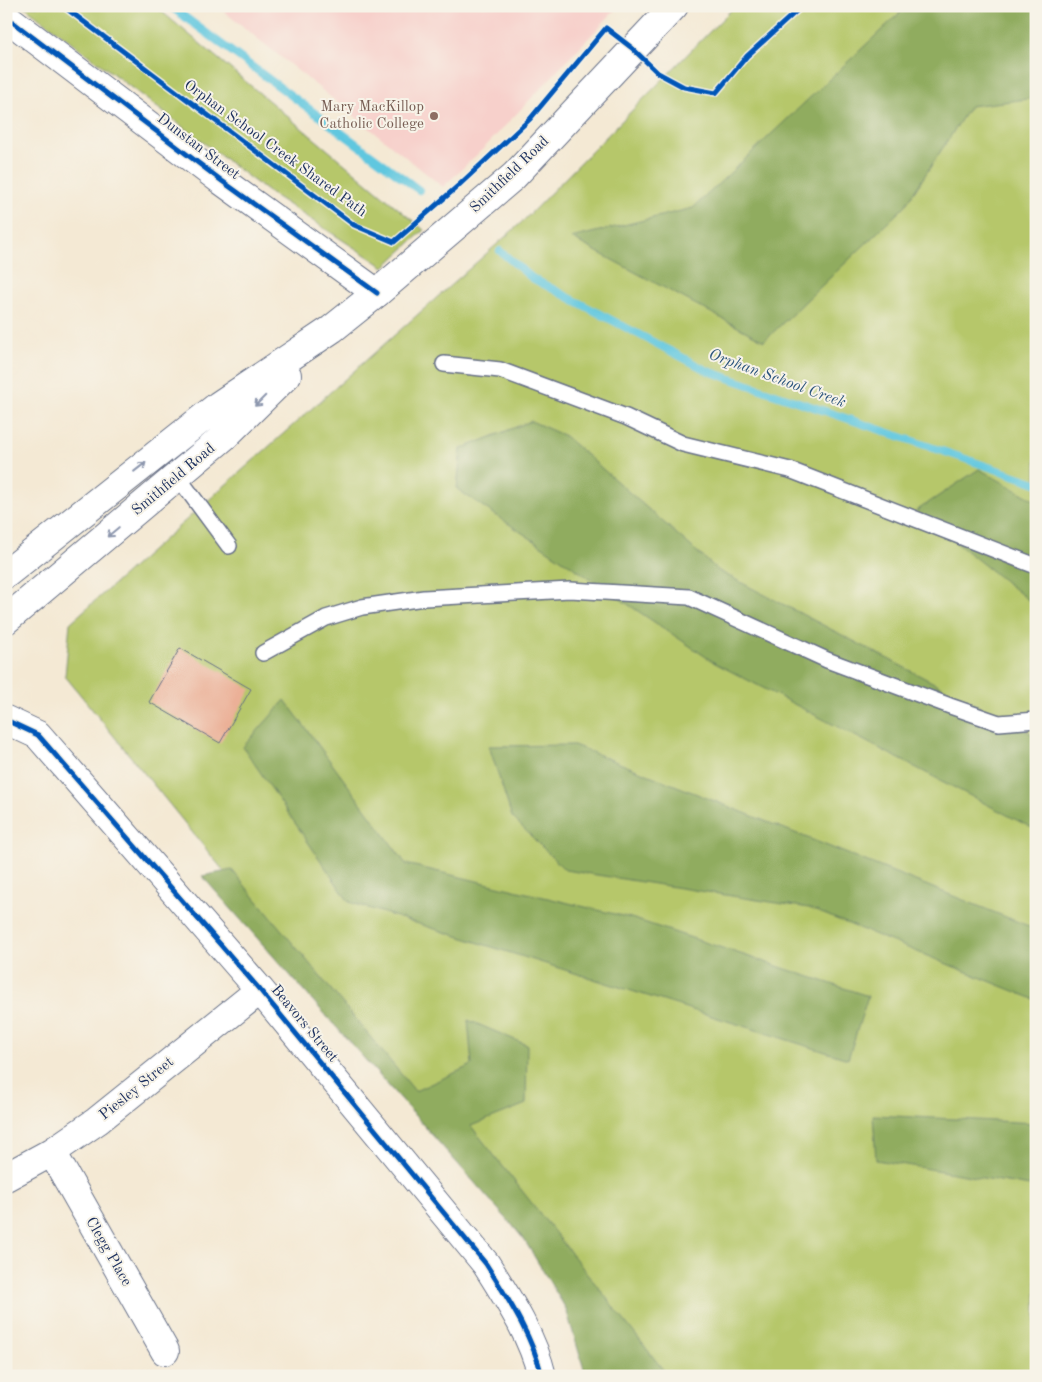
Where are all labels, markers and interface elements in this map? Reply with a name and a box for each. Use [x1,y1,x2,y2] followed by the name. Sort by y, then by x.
[181,78,369,220] street label: Orphan School Creek Shared Path
[319,100,424,132] place label: Mary MacKillop Catholic College
[428,110,440,122] marker: Mary MacKillop Catholic College
[154,111,242,183] street label: Dunstan Street
[468,134,552,216] street label: Smithfield Road
[706,347,848,411] water label: Orphan School Creek
[254,395,266,407] one-way arrow
[130,441,218,519] street label: Smithfield Road
[133,462,146,473] one-way arrow
[106,526,119,538] one-way arrow
[268,983,340,1065] street label: Beavors Street
[97,1055,177,1123] street label: Piesley Street
[82,1215,134,1289] street label: Clegg Place

